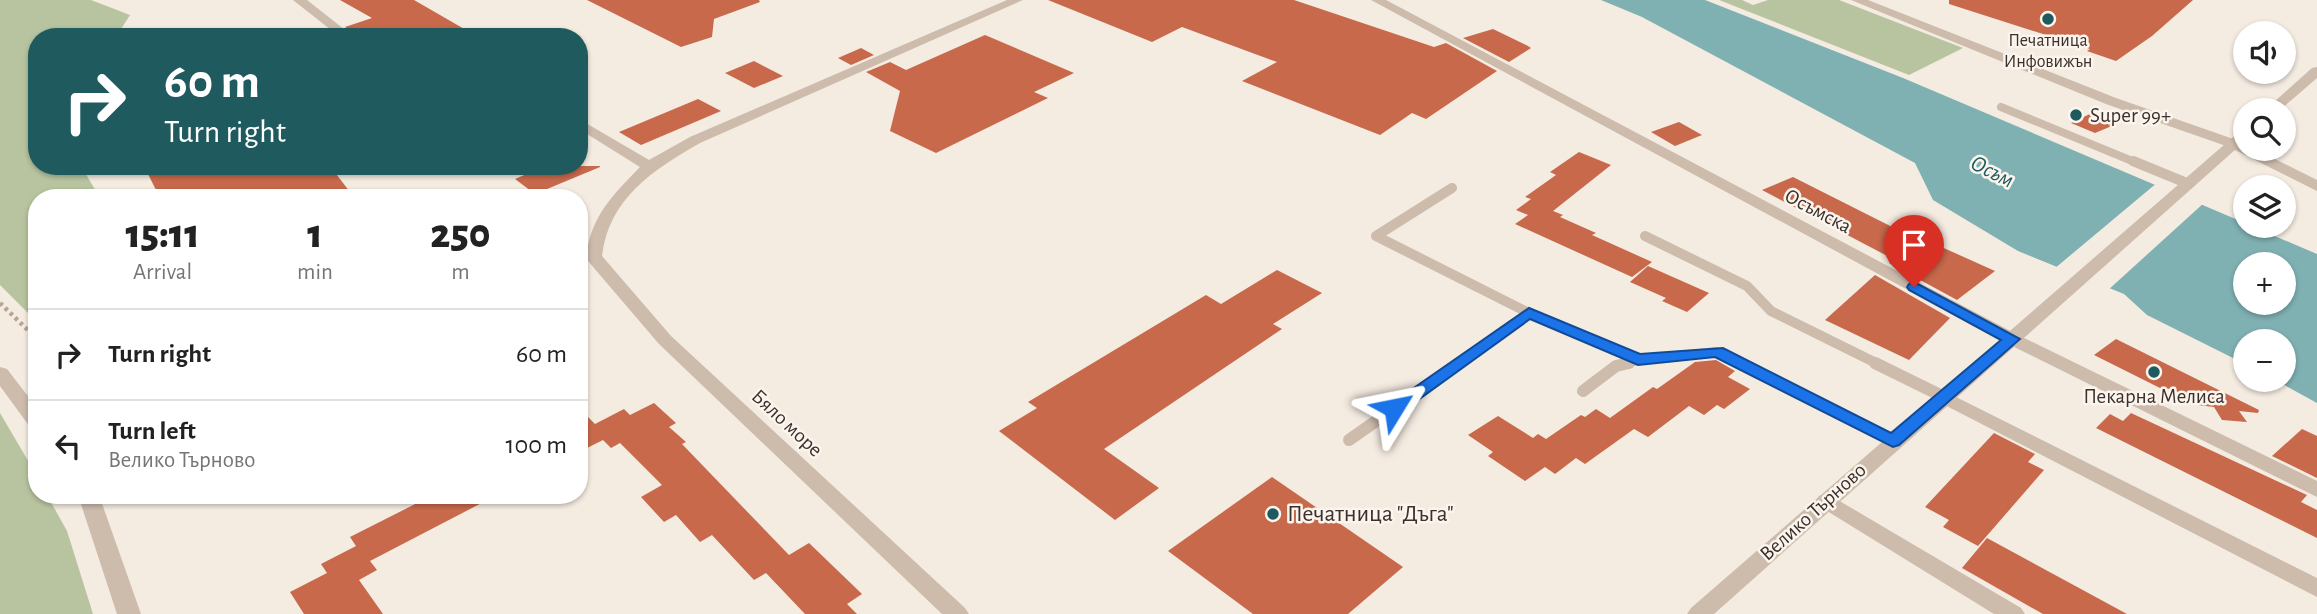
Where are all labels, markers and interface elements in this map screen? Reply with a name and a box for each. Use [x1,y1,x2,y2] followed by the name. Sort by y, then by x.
[2040,11,2056,27] marker: Печатница Инфовижън
[2233,21,2296,392] map controls
[2233,21,2296,84] button: sound
[2004,32,2092,71] place label: Печатница Инфовижън
[49,56,140,147] icon: right
[164,58,260,107] text: 60 m
[2233,98,2296,161] button: search
[2090,105,2171,126] place label: Super 99+
[2068,107,2084,123] marker: Super 99+
[164,116,286,148] text: Turn right
[1967,151,2017,193] water label: Осъм
[2233,175,2296,238] button: layers
[1781,185,1855,237] street label: Осъмска
[125,213,200,255] text: 15:11
[307,213,323,255] text: 1
[430,213,491,255] text: 250
[1884,215,1944,287] pin
[1895,226,1933,264] icon: arrive
[2233,252,2296,315] button: +
[133,261,192,284] text: Arrival
[297,261,333,284] text: min
[451,261,470,284] text: m
[2233,329,2296,392] button: −
[49,336,87,374] icon: right
[108,341,211,367] text: Turn right
[516,341,567,367] text: 60 m
[2146,364,2162,380] marker: Пекарна Мелиса
[1357,371,1431,445] position arrow
[748,385,826,461] street label: Бяло море
[2083,386,2225,407] place label: Пекарна Мелиса
[108,418,196,444] text: Turn left
[49,427,87,465] icon: left
[506,432,567,458] text: 100 m
[108,449,255,472] text: Велико Търново
[1756,459,1870,565] street label: Велико Търново
[1287,502,1454,526] place label: Печатница "Дъга"
[1265,506,1281,522] marker: Печатница "Дъга"

